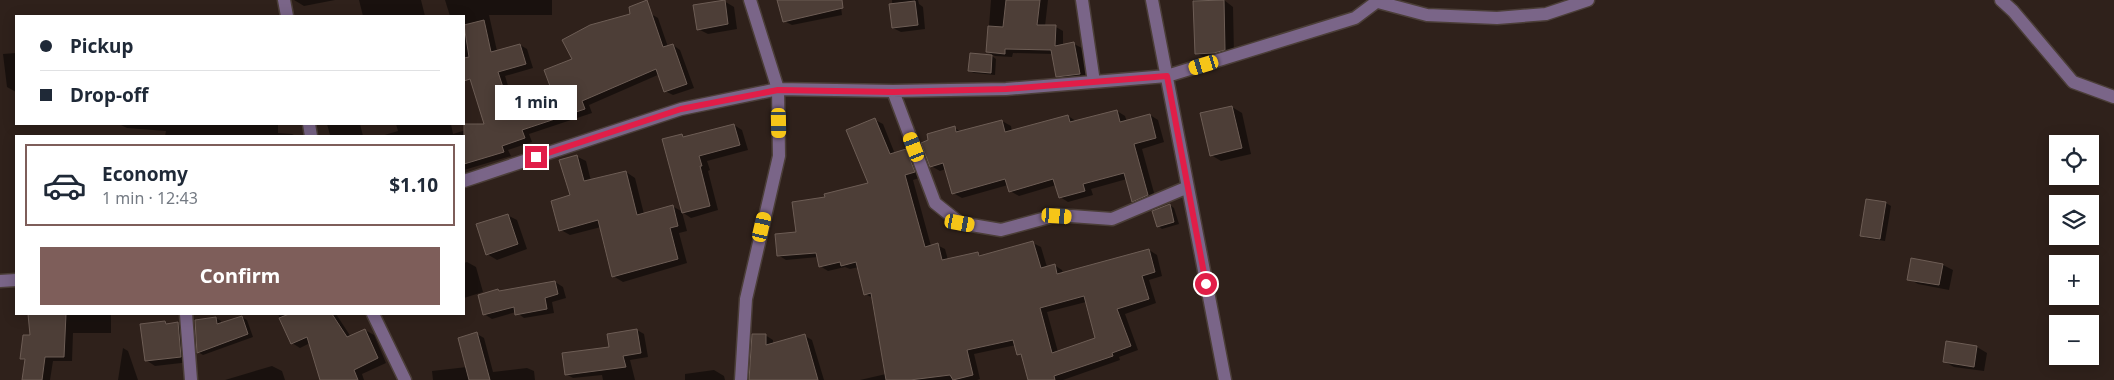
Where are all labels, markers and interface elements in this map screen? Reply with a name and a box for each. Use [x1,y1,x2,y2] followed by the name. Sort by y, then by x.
[70,33,133,59] text: Pickup
[1187,53,1220,77] car
[70,82,149,108] text: Drop-off
[495,84,577,120] callout: 1 min
[514,91,558,113] text: 1 min
[771,108,786,138] car
[901,130,926,164] car
[2049,135,2099,365] map controls
[2049,135,2099,185] button: locate
[525,146,547,168] route end
[102,161,188,187] text: Economy
[42,163,87,208] icon: car
[389,172,438,198] text: $1.10
[102,187,198,209] text: 1 min · 12:43
[2049,195,2099,245] button: layers
[1041,207,1072,225] car
[751,211,772,243] car
[943,213,976,233] car
[40,247,440,305] button: Confirm
[2049,255,2099,305] button: +
[1195,273,1217,295] route start
[2049,315,2099,365] button: −

